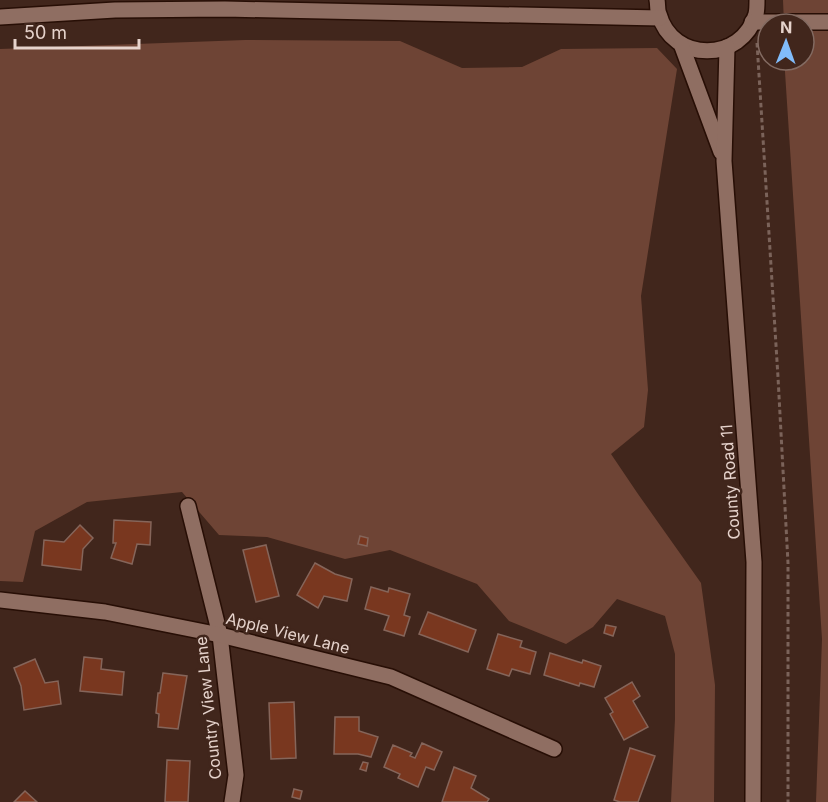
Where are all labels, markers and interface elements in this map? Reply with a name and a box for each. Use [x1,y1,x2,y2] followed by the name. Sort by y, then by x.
[15,12,140,50] scale bar
[756,12,816,72] north arrow
[780,17,793,37] text: N
[24,22,67,43] text: 50 m
[716,424,744,540] street label: County Road 11
[224,608,352,658] street label: Apple View Lane
[191,636,225,780] street label: Country View Lane

